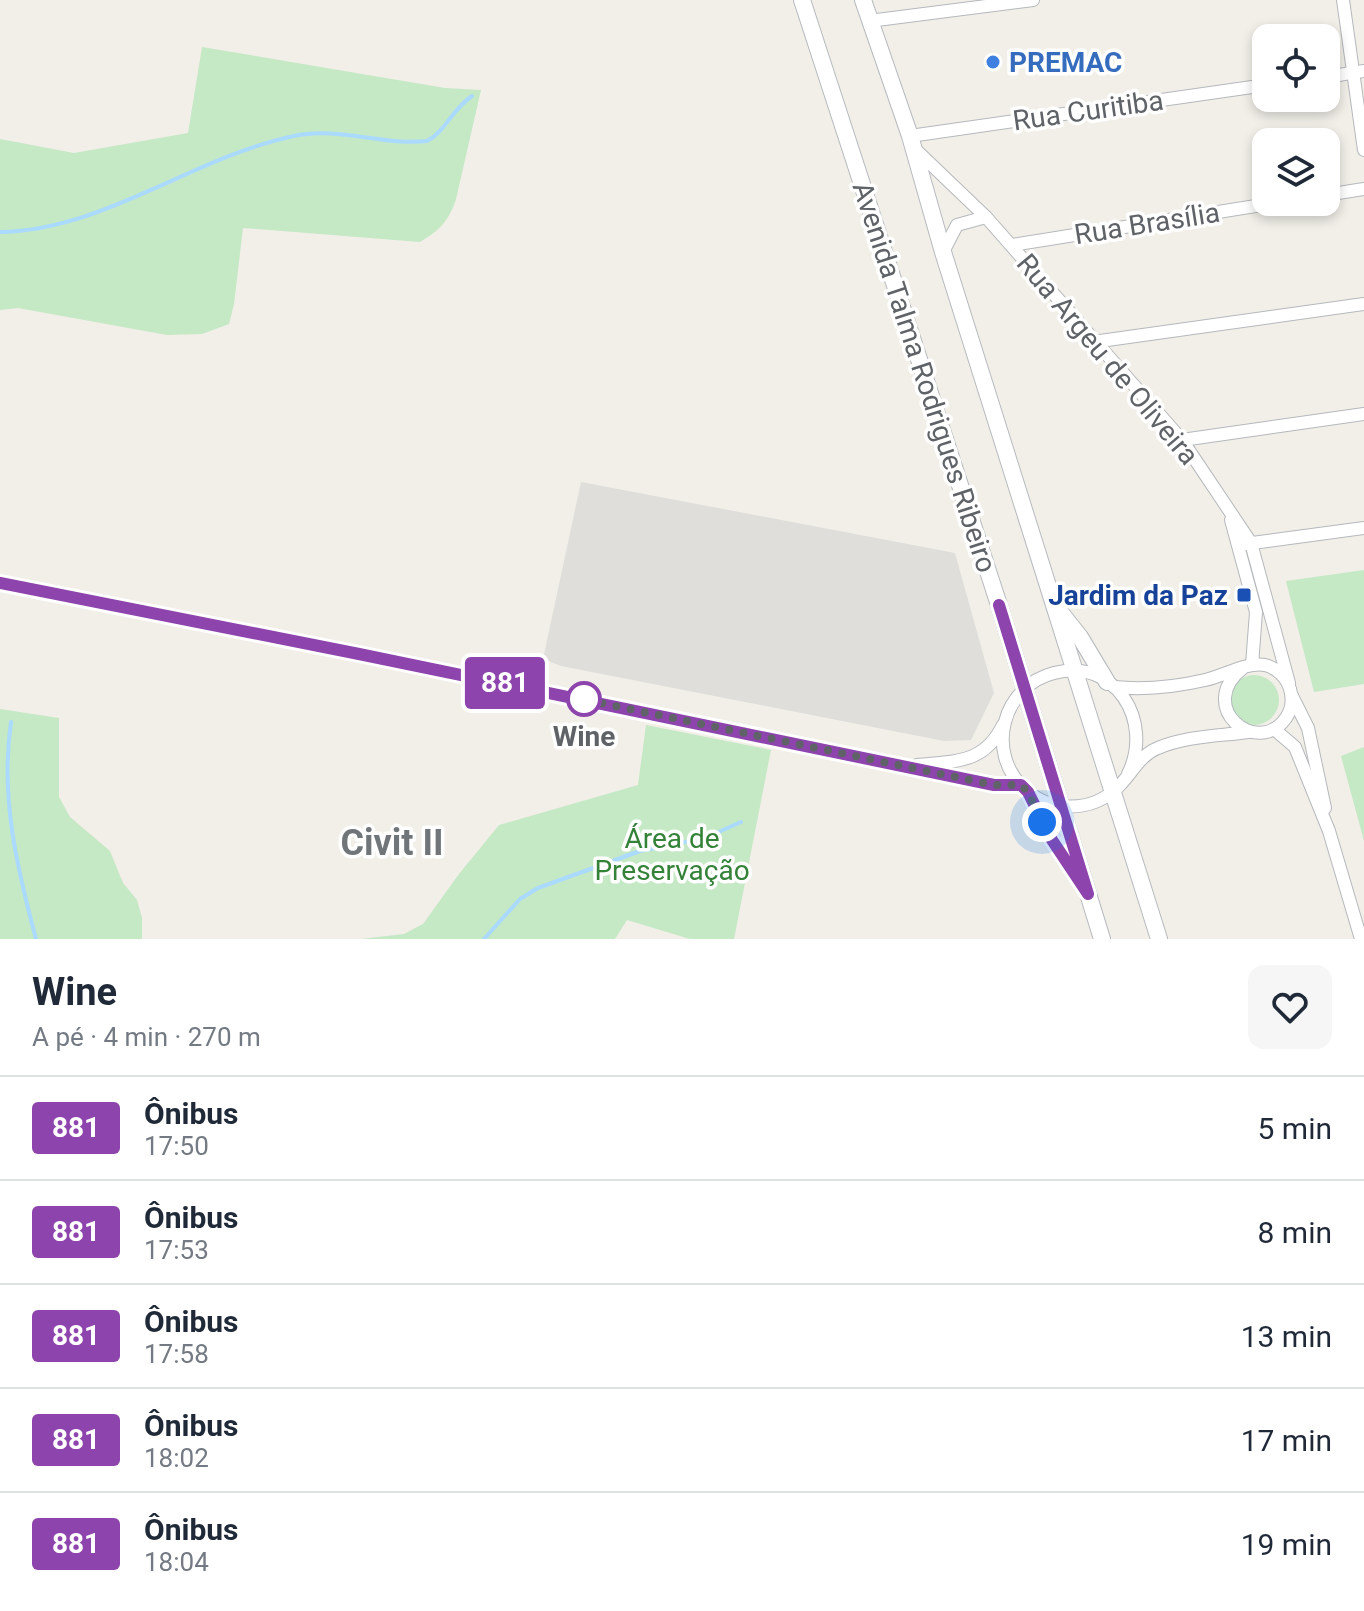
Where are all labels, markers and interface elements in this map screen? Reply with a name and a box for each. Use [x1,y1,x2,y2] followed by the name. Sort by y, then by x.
[1252,24,1340,216] map controls
[1252,24,1340,112] button: locate
[1009,46,1122,79] place label: PREMAC
[984,53,1002,71] marker: PREMAC
[1011,84,1166,137] street label: Rua Curitiba
[1252,128,1340,216] button: layers
[846,178,1003,577] street label: Avenida Talma Rodrigues Ribeiro
[1072,196,1222,251] street label: Rua Brasília
[1010,247,1205,471] street label: Rua Argeu de Oliveira
[1048,579,1228,612] place label: Jardim da Paz
[1235,586,1253,604] marker: Jardim da Paz
[459,657,551,709] line badge: 881
[481,666,529,699] text: 881
[567,682,601,716] marker: Wine
[553,720,615,753] place label: Wine
[1022,802,1062,842] your location
[340,822,444,864] district label: Civit II
[594,822,750,887] park label: Área de Preservação
[1248,965,1332,1049] button: heart
[32,970,117,1014] text: Wine
[32,1022,261,1052] text: A pé · 4 min · 270 m
[144,1096,239,1131] text: Ônibus
[52,1111,100,1144] text: 881
[1258,1111,1332,1146] text: 5 min
[144,1131,209,1161] text: 17:50
[144,1200,239,1235] text: Ônibus
[52,1215,100,1248] text: 881
[1258,1215,1332,1250] text: 8 min
[144,1235,209,1265] text: 17:53
[144,1304,239,1339] text: Ônibus
[52,1319,100,1352] text: 881
[1241,1319,1332,1354] text: 13 min
[144,1339,209,1369] text: 17:58
[144,1408,239,1443] text: Ônibus
[52,1423,100,1456] text: 881
[1241,1423,1332,1458] text: 17 min
[144,1443,209,1473] text: 18:02
[144,1512,239,1547] text: Ônibus
[52,1527,100,1560] text: 881
[1241,1527,1332,1562] text: 19 min
[144,1547,209,1577] text: 18:04

